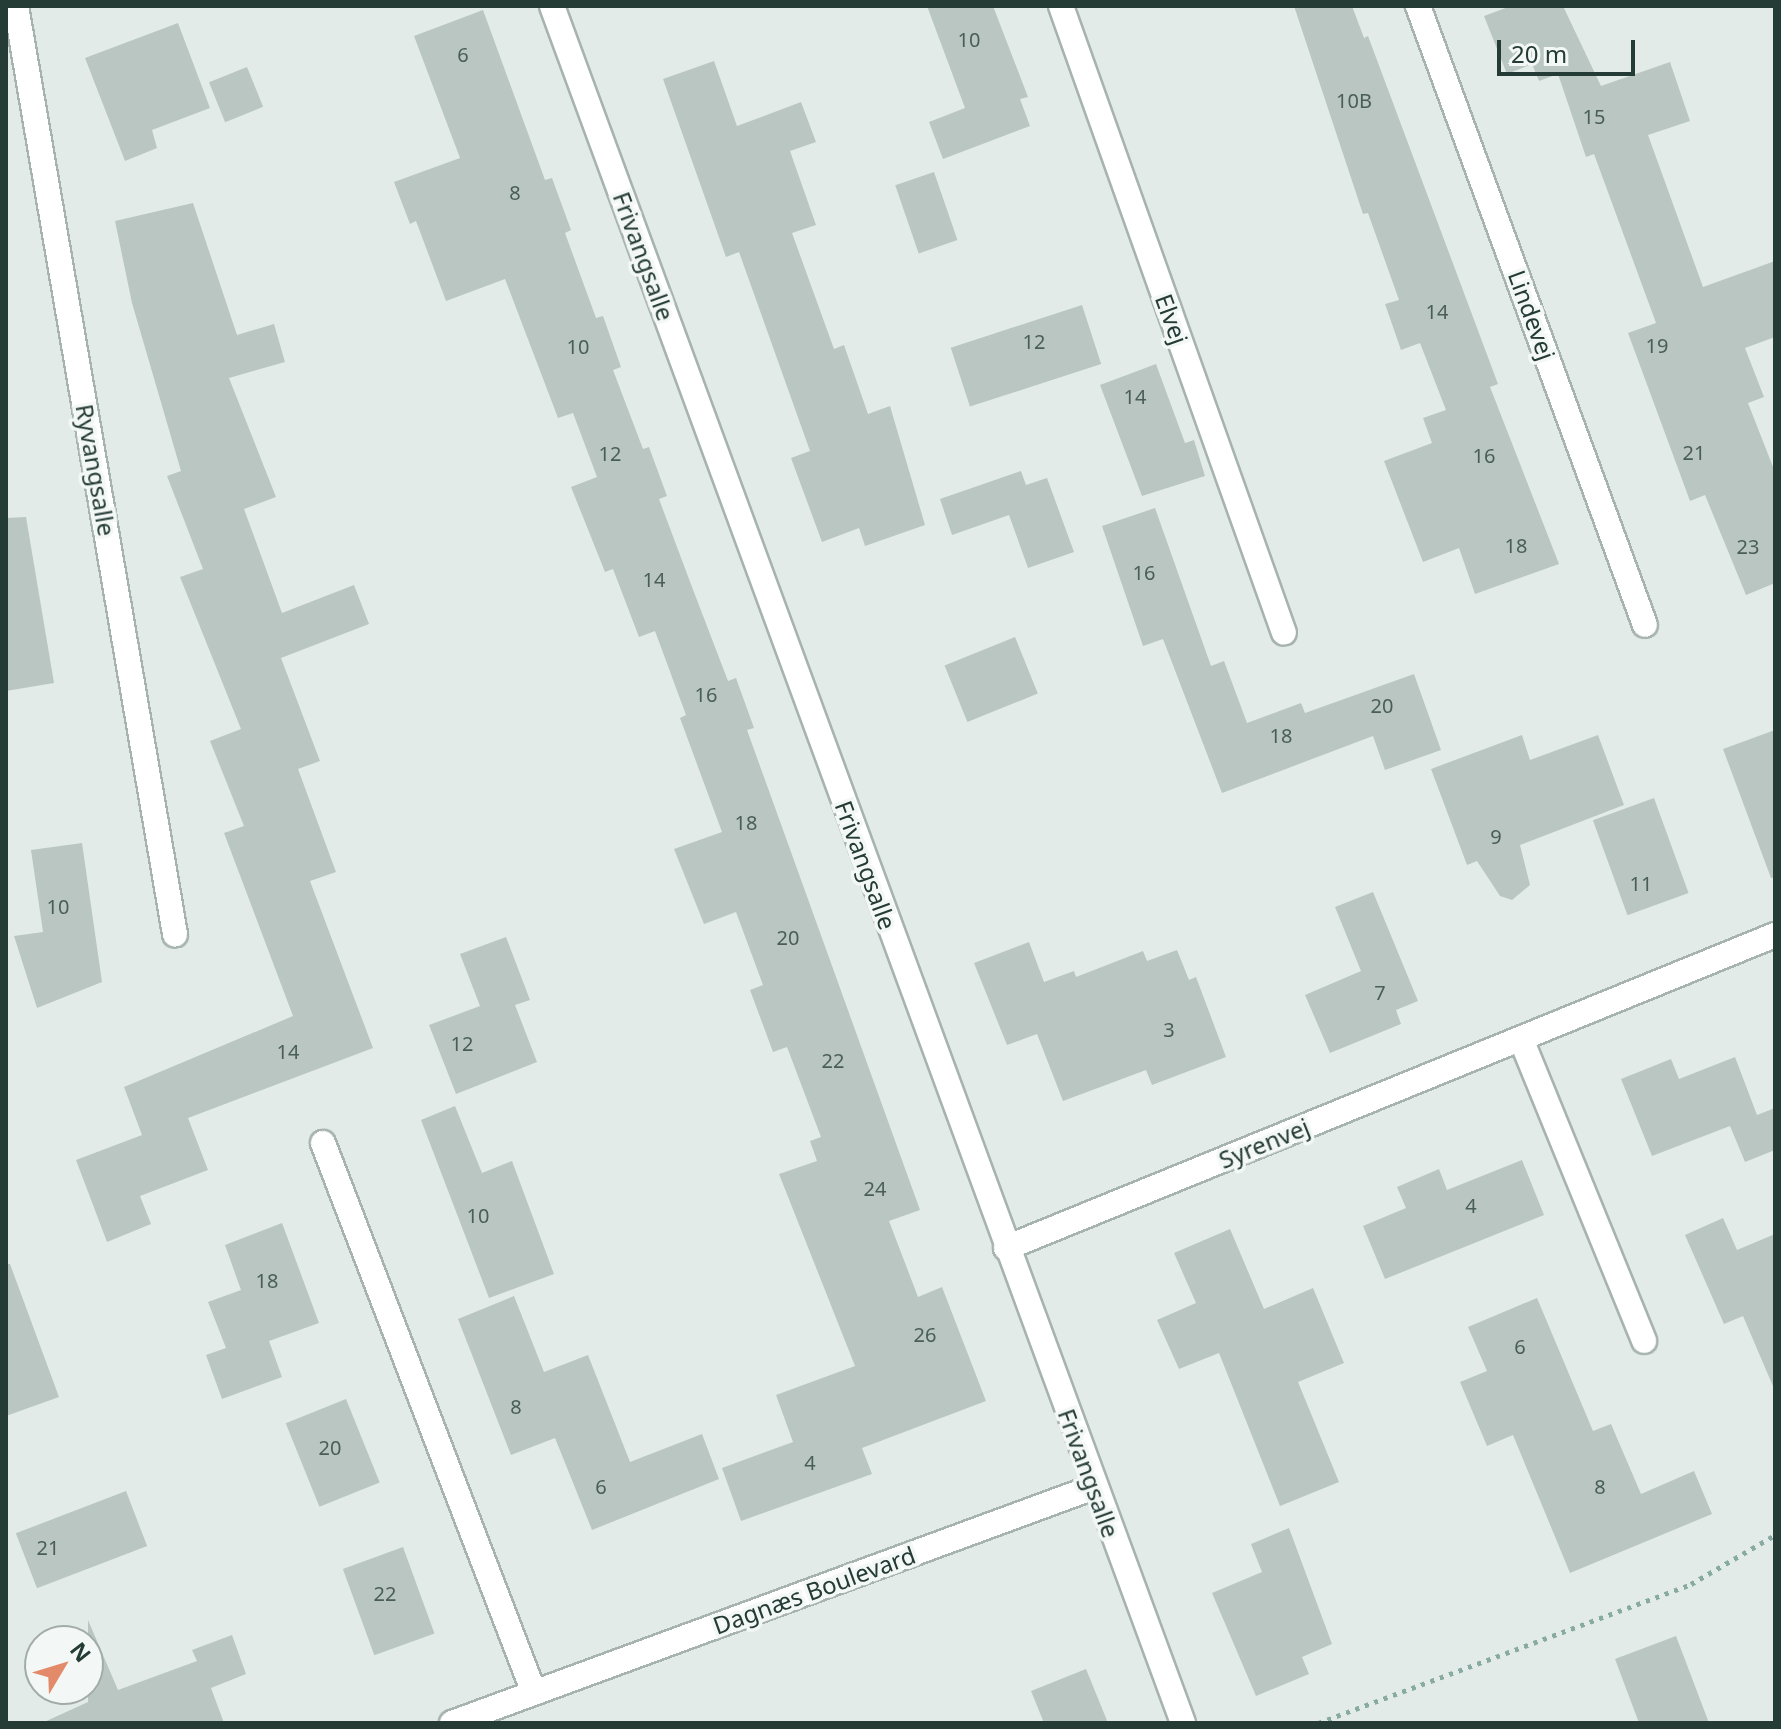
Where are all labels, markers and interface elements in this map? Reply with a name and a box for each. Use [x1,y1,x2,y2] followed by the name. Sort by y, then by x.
[1501,24,1639,74] scale bar
[958,27,980,51] house number: 10
[1511,37,1567,70] text: 20 m
[457,42,469,66] house number: 6
[1336,88,1372,112] house number: 10B
[1583,104,1605,128] house number: 15
[509,180,521,204] house number: 8
[607,188,681,324] street label: Frivangsalle
[1503,266,1561,364] street label: Lindevej
[1150,290,1194,348] street label: Elvej
[1426,299,1448,323] house number: 14
[1023,329,1045,353] house number: 12
[1646,333,1668,357] house number: 19
[567,334,589,358] house number: 10
[1124,384,1146,408] house number: 14
[70,402,122,538] street label: Ryvangsalle
[1683,440,1705,464] house number: 21
[599,441,621,465] house number: 12
[1473,443,1495,467] house number: 16
[1505,533,1527,557] house number: 18
[1737,534,1759,558] house number: 23
[1133,560,1155,584] house number: 16
[643,567,665,591] house number: 14
[695,682,717,706] house number: 16
[1371,693,1393,717] house number: 20
[1270,723,1292,747] house number: 18
[829,797,903,933] street label: Frivangsalle
[735,810,757,834] house number: 18
[1490,824,1502,848] house number: 9
[1630,871,1652,895] house number: 11
[47,894,69,918] house number: 10
[777,925,799,949] house number: 20
[1374,980,1386,1004] house number: 7
[1163,1017,1175,1041] house number: 3
[451,1031,473,1055] house number: 12
[277,1039,299,1063] house number: 14
[822,1048,844,1072] house number: 22
[1215,1112,1313,1174] street label: Syrenvej
[864,1176,886,1200] house number: 24
[1465,1193,1477,1217] house number: 4
[467,1203,489,1227] house number: 10
[256,1268,278,1292] house number: 18
[914,1322,936,1346] house number: 26
[1514,1334,1526,1358] house number: 6
[510,1394,522,1418] house number: 8
[1052,1405,1126,1541] street label: Frivangsalle
[319,1435,341,1459] house number: 20
[804,1450,816,1474] house number: 4
[595,1474,607,1498] house number: 6
[1594,1474,1606,1498] house number: 8
[37,1535,59,1559] house number: 21
[709,1540,919,1640] street label: Dagnæs Boulevard
[374,1581,396,1605] house number: 22
[24,1625,104,1705] north arrow
[64,1635,99,1668] text: N

